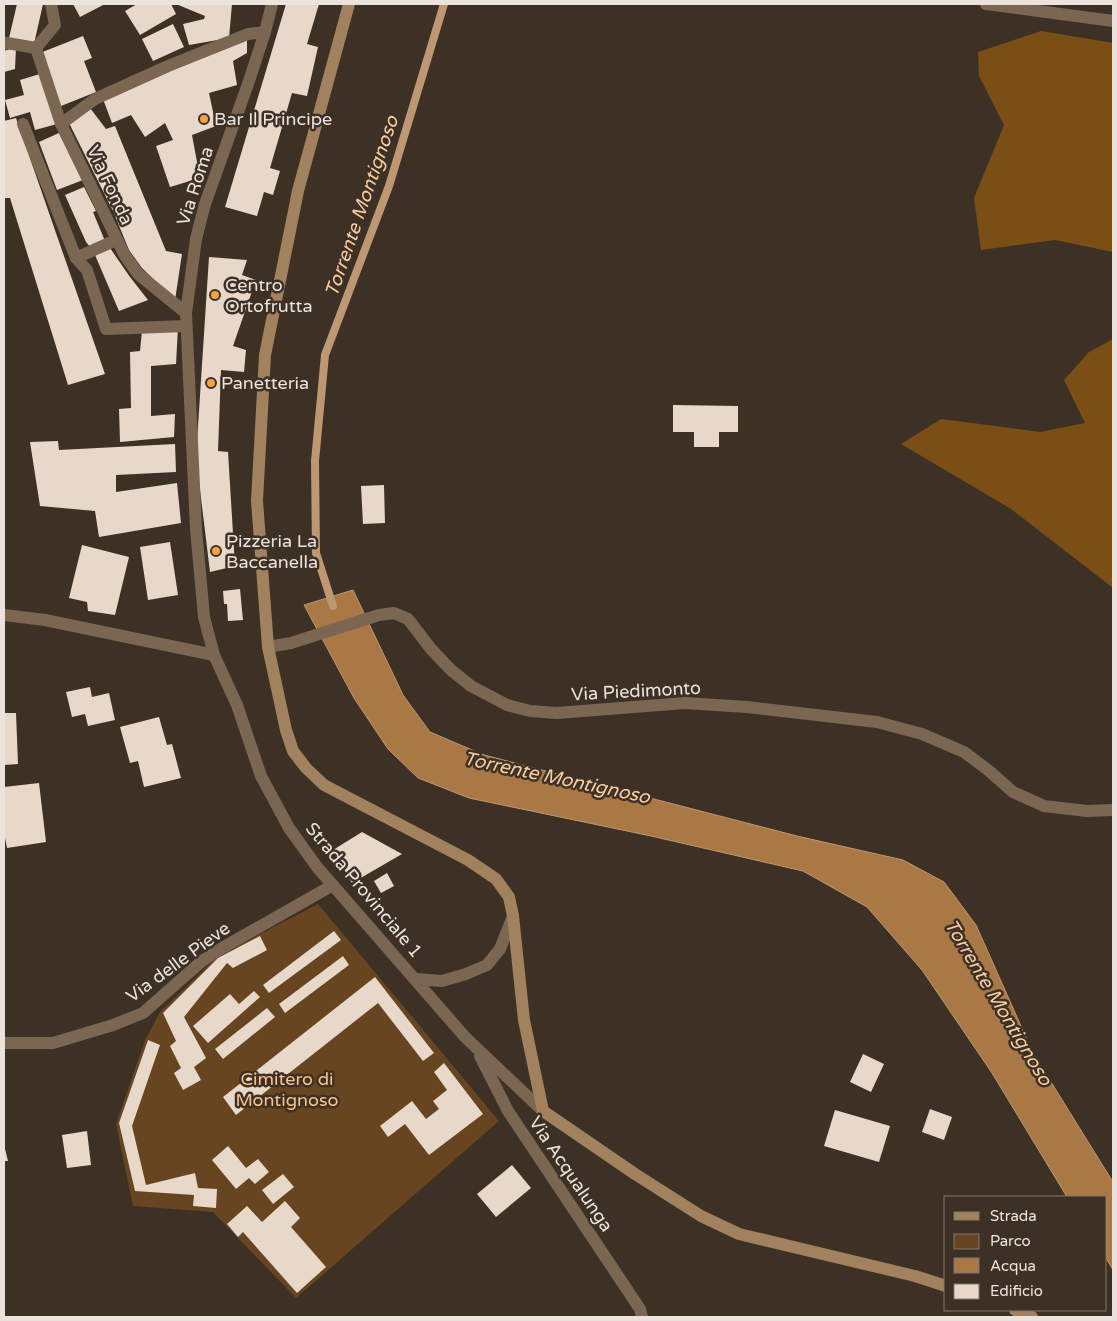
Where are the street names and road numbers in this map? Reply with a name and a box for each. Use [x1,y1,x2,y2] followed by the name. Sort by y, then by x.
[82,142,138,228] street label: Via Fonda
[172,144,218,228] street label: Via Roma
[571,677,702,705] street label: Via Piedimonto
[301,818,427,962] street label: Strada Provinciale 1
[122,917,234,1007] street label: Via delle Pieve
[524,1112,618,1236] street label: Via Acqualunga

